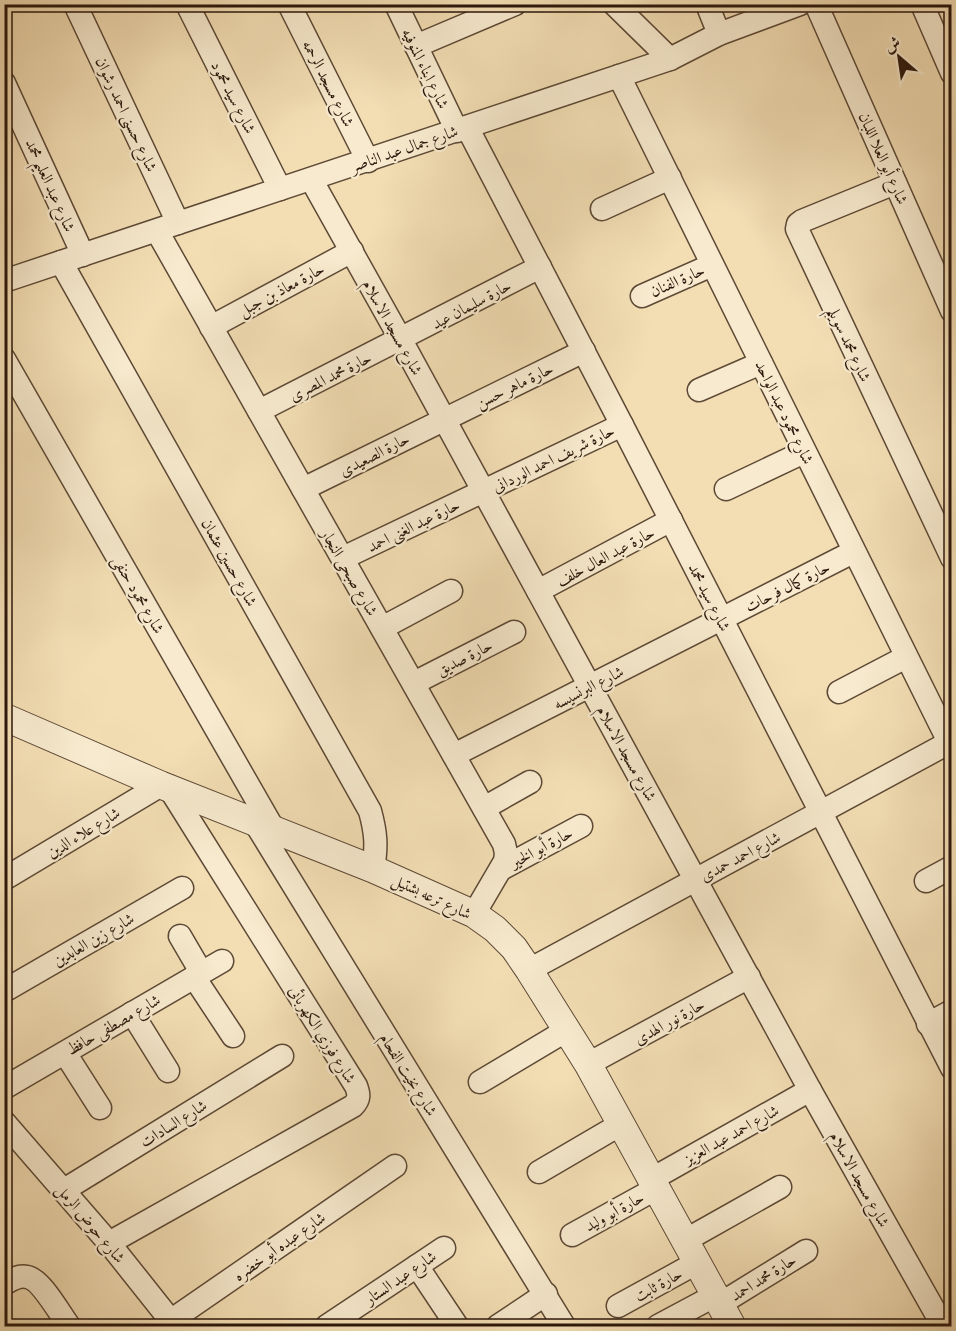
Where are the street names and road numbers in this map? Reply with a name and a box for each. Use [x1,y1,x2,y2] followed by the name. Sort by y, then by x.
[394,24,454,113] street label: شارع ابناء المنوفيه
[295,36,359,132] street label: شارع مسجد الرحمه
[88,53,162,176] street label: شارع حسنى احمد رشوان
[204,57,261,139] street label: شارع سيد محمود
[851,108,914,209] street label: شارع أبو العلا اللبان
[346,120,462,180] street label: شارع جمال عبد الناصر
[15,135,80,238] street label: شارع عبد العليم محمد
[234,258,328,322] street label: حارة معاذ بن جبل
[647,259,708,303] street label: حارة الفنان
[428,275,515,335] street label: حارة سليمان عيد
[354,276,428,381] street label: شارع مسجد الاسلام
[818,303,876,388] street label: شارع محمد سويلم
[286,347,375,407] street label: حارة محمد المصرى
[748,357,819,469] street label: شارع محمود عبد الواحد
[472,358,557,414] street label: حارة ماهر حسن
[488,420,618,498] street label: حارة شريف احمد الوردانى
[336,428,413,482] street label: حارة الصعيدى
[363,494,464,558] street label: حارة عبد الغنى احمد
[194,514,262,611] street label: شارع حسين عثمان
[552,522,659,592] street label: حارة عبد العال خلف
[313,523,383,621] street label: شارع صبحى النجار
[105,551,169,639] street label: شارع محمود حنفى
[741,556,834,618] street label: حارة كمال فرحات
[681,560,736,636] street label: شارع سيد محمد
[433,634,496,681] street label: حارة صديق
[549,661,628,717] street label: شارع البرنسيسه
[588,702,662,807] street label: شارع مسجد الاسلام
[43,802,126,865] street label: شارع علاء الدين
[504,821,577,875] street label: حارة أبو الخير
[696,826,786,889] street label: شارع احمد حمدى
[387,869,475,927] street label: شارع ترعه بشتيل
[49,908,139,974] street label: شارع زين العابدين
[282,981,361,1089] street label: شارع فوزي الكهربائى
[62,989,166,1062] street label: شارع مصطفى حافظ
[630,993,709,1050] street label: حارة نور الهدى
[371,1029,442,1122] street label: شارع بخيت الفحام
[136,1095,212,1155] street label: شارع السادات
[678,1100,784,1173] street label: شارع احمد عبد العزيز
[821,1128,895,1233] street label: شارع مسجد الاسلام
[49,1179,130,1269] street label: شارع حوض الرمل
[580,1186,648,1237] street label: حارة أبو وليد
[228,1206,331,1288] street label: شارع عبده أبو خضره
[359,1246,442,1313] street label: شارع عبد الستار
[726,1249,801,1307] street label: حارة محمد احمد
[630,1263,686,1307] street label: حارة ثابت

